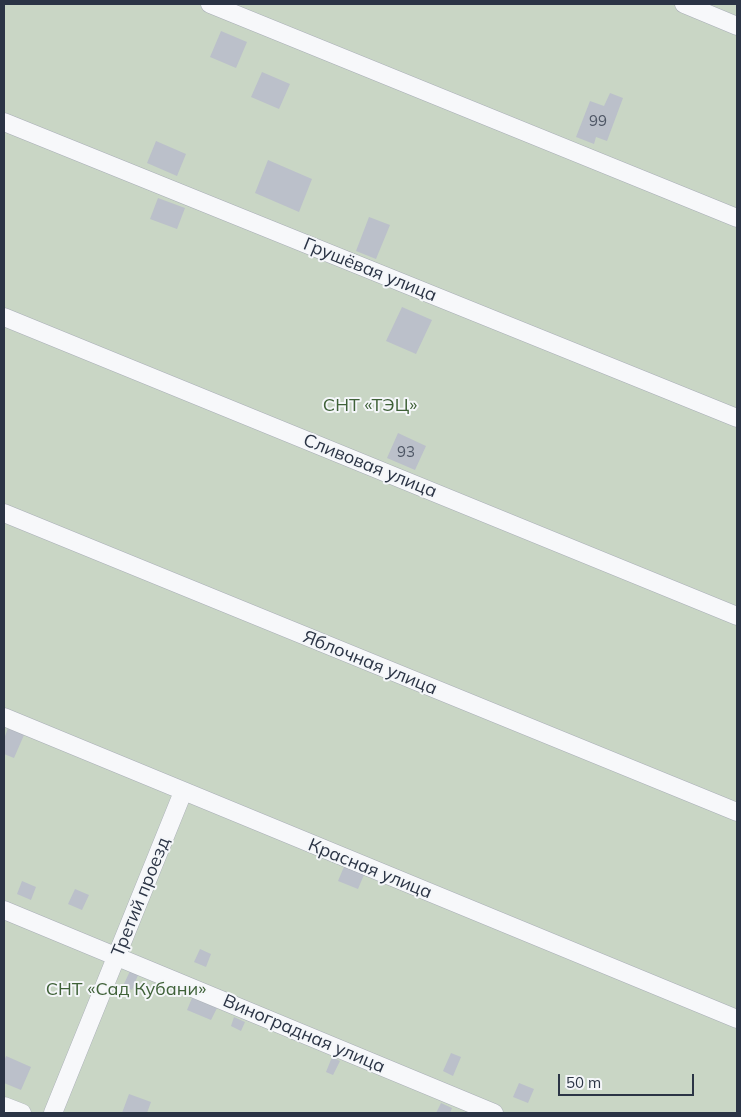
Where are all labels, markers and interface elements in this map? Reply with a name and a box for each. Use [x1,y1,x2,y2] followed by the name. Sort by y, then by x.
[589,112,607,130] house number: 99
[300,233,440,307] street label: Грушёвая улица
[323,395,417,417] park label: СНТ «ТЭЦ»
[300,429,440,503] street label: Сливовая улица
[397,443,415,461] house number: 93
[300,626,440,700] street label: Яблочная улица
[107,834,175,960] street label: Третий проезд
[305,834,435,904] street label: Красная улица
[46,979,206,1001] park label: СНТ «Сад Кубани»
[220,990,388,1078] street label: Виноградная улица
[561,1064,697,1096] scale bar
[566,1073,601,1092] text: 50 m

